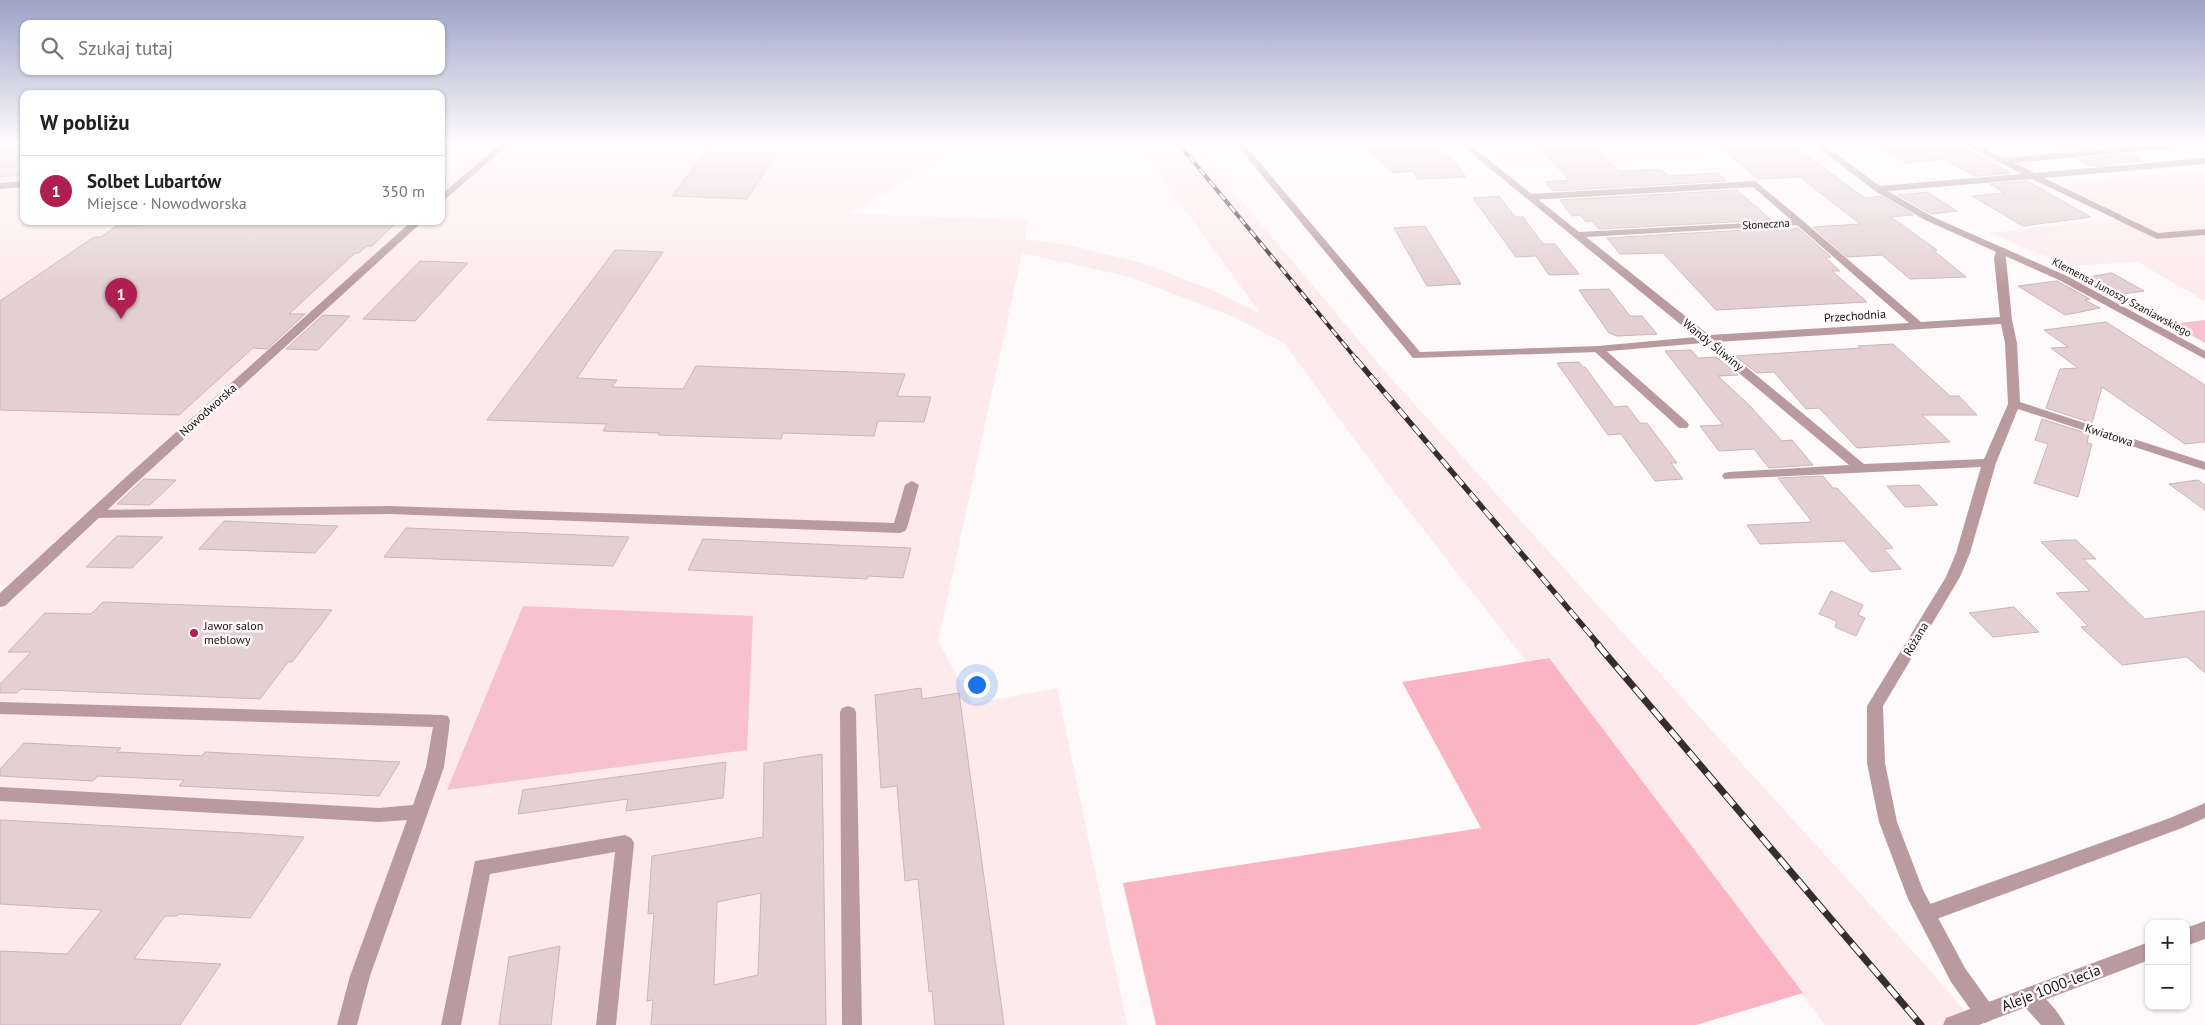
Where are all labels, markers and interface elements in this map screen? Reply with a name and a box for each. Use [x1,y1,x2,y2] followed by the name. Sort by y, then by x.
[20,20,445,75] search box
[38,34,66,62] icon: search
[78,36,173,60] text: Szukaj tutaj
[40,109,129,136] text: W pobliżu
[87,169,221,193] text: Solbet Lubartów
[51,181,61,201] text: 1
[382,181,425,201] text: 350 m
[87,193,247,213] text: Miejsce · Nowodworska
[1742,216,1790,232] street label: Słoneczna
[2050,254,2194,340] street label: Klemensa Junoszy Szaniawskiego
[105,278,137,319] pin: 1
[1823,306,1887,325] street label: Przechodnia
[1680,315,1747,374] street label: Wandy Śliwiny
[176,380,239,439] street label: Nowodworska
[2083,420,2135,449] street label: Kwiatowa
[203,618,263,647] place label: Jawor salon meblowy
[1900,619,1931,658] street label: Różana
[188,627,200,639] marker: Jawor salon meblowy
[964,672,990,698] your location
[2145,920,2190,1010] map controls
[2145,920,2190,965] button: +
[1999,960,2103,1015] street label: Aleje 1000-lecia
[2145,965,2190,1010] button: −

